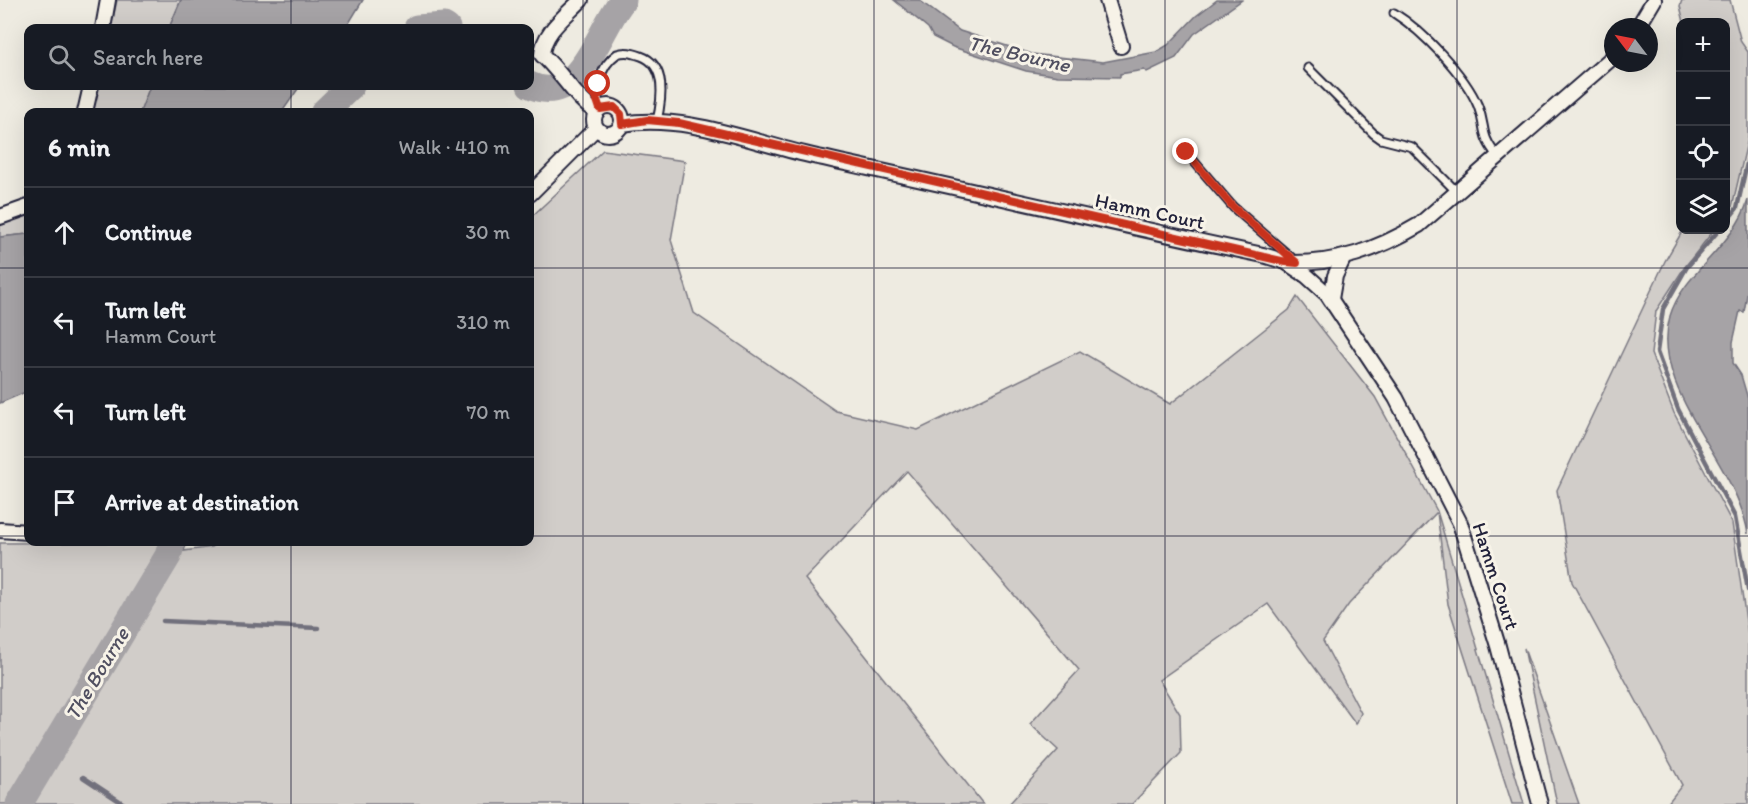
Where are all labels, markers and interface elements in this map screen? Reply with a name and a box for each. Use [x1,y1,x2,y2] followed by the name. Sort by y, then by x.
[1604,18,1658,72] north arrow
[1676,18,1730,234] map controls
[1676,18,1730,72] button: +
[24,24,534,90] search box
[966,30,1073,78] water label: The Bourne
[45,41,78,74] icon: search
[93,44,203,71] text: Search here
[584,70,610,96] route start
[1676,72,1730,126] button: −
[1676,126,1730,180] button: locate
[48,131,110,163] text: 6 min
[399,135,510,159] text: Walk · 410 m
[1172,138,1198,164] route end
[1676,180,1730,234] button: layers
[1093,188,1207,234] street label: Hamm Court
[48,216,81,249] icon: ahead
[105,219,192,246] text: Continue
[465,220,510,244] text: 30 m
[105,297,186,324] text: Turn left
[48,306,81,339] icon: left
[456,310,510,334] text: 310 m
[105,324,216,348] text: Hamm Court
[48,396,81,429] icon: left
[105,399,186,426] text: Turn left
[466,400,510,424] text: 70 m
[48,486,81,519] icon: arrive
[105,489,299,516] text: Arrive at destination
[1467,519,1525,633] street label: Hamm Court
[59,622,134,724] water label: The Bourne

